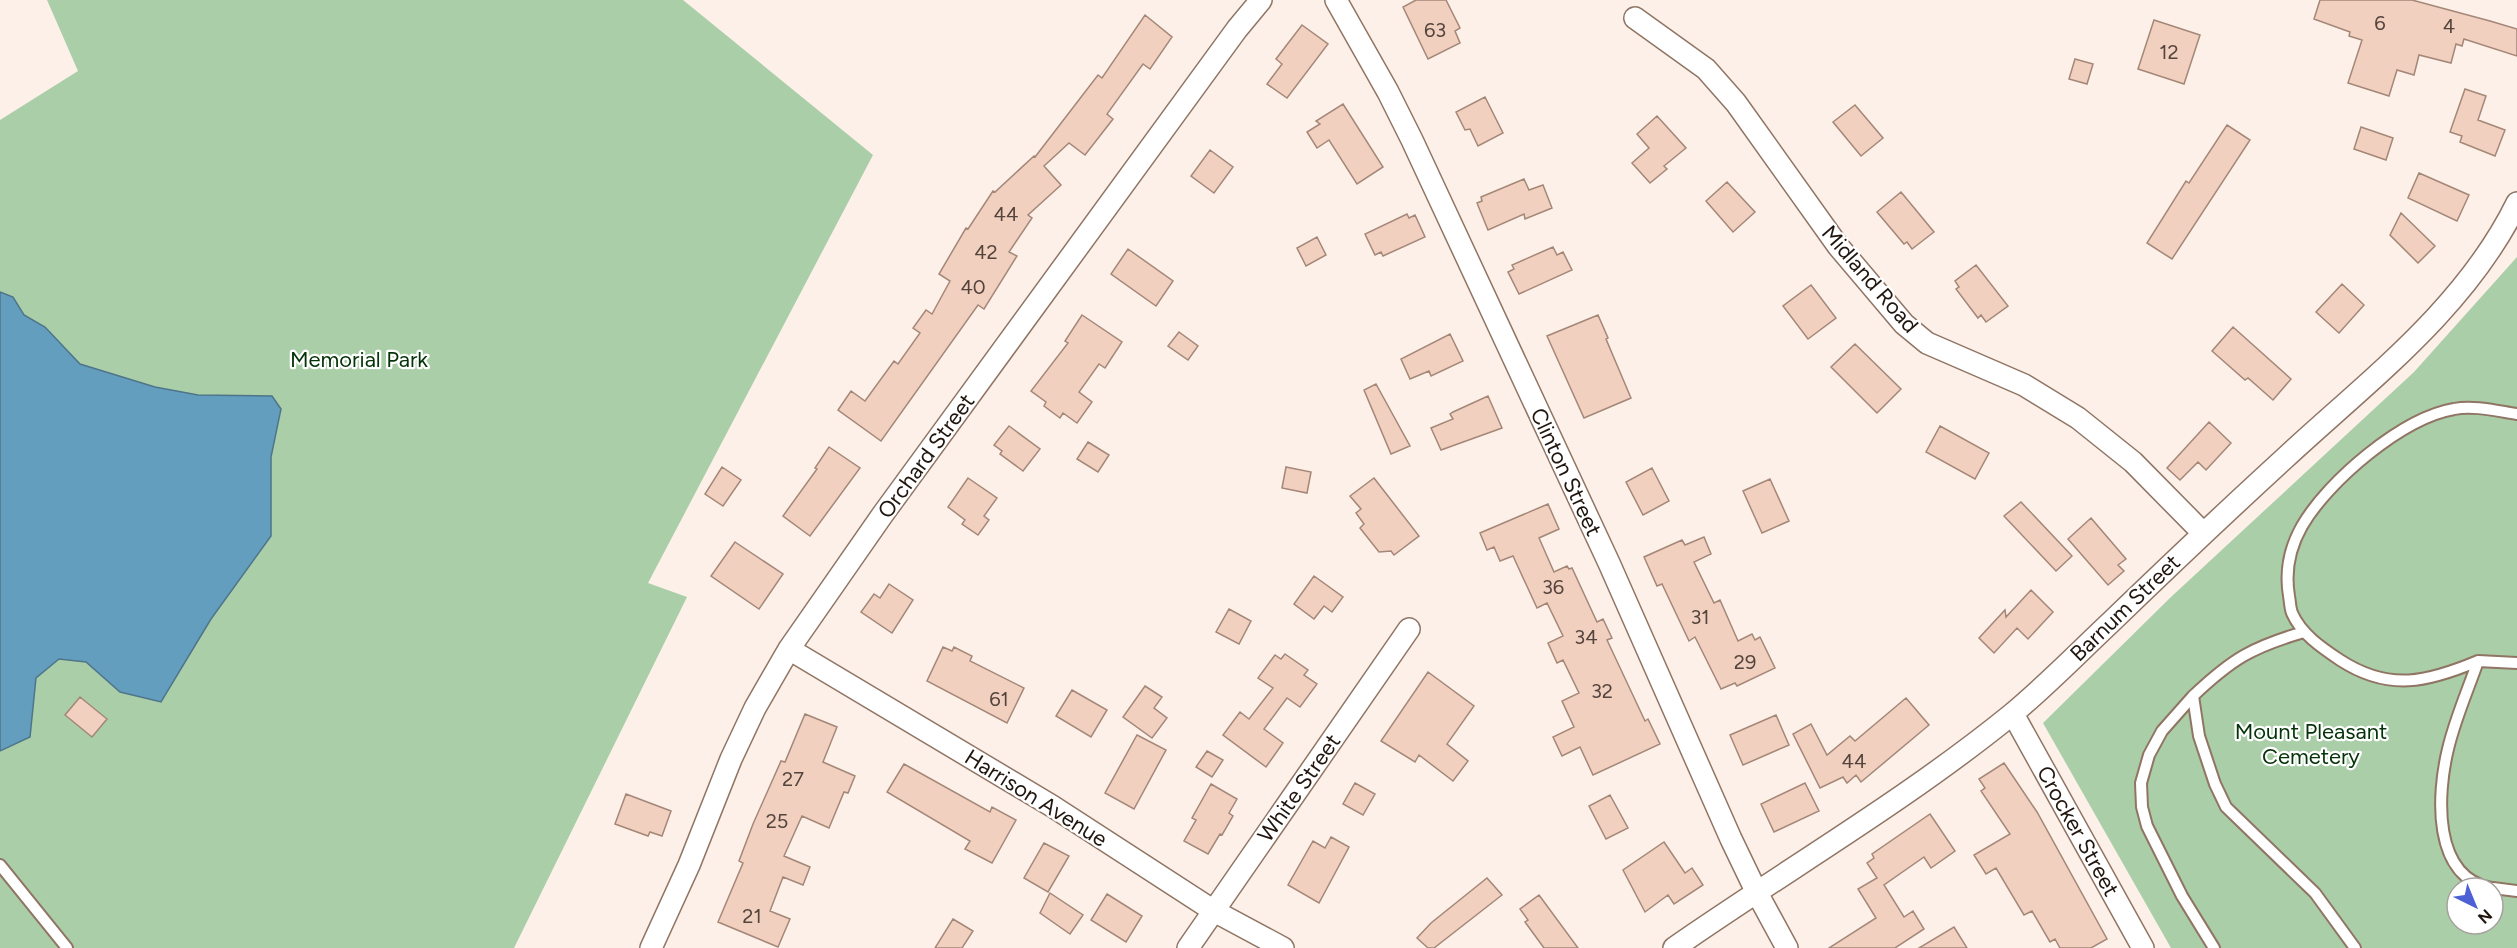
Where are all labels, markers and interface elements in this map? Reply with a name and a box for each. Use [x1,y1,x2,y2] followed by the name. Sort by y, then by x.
[2374,11,2386,35] house number: 6
[2443,14,2455,38] house number: 4
[1424,18,1446,42] house number: 63
[2159,40,2179,64] house number: 12
[994,202,1018,226] house number: 44
[1816,220,1924,338] street label: Midland Road
[974,240,998,264] house number: 42
[960,275,986,299] house number: 40
[290,346,428,373] park label: Memorial Park
[872,388,980,524] street label: Orchard Street
[1525,404,1607,540] street label: Clinton Street
[2064,549,2186,667] street label: Barnum Street
[1542,575,1564,599] house number: 36
[1690,605,1710,629] house number: 31
[1574,625,1598,649] house number: 34
[1734,650,1756,674] house number: 29
[1591,679,1613,703] house number: 32
[989,687,1009,711] house number: 61
[2235,718,2387,770] park label: Mount Pleasant Cemetery
[1252,729,1346,847] street label: White Street
[960,743,1112,853] street label: Harrison Avenue
[1842,749,1866,773] house number: 44
[2031,761,2125,901] street label: Crocker Street
[782,767,804,791] house number: 27
[766,809,788,833] house number: 25
[2445,876,2505,936] north arrow
[742,904,762,928] house number: 21
[2474,905,2496,928] text: N

